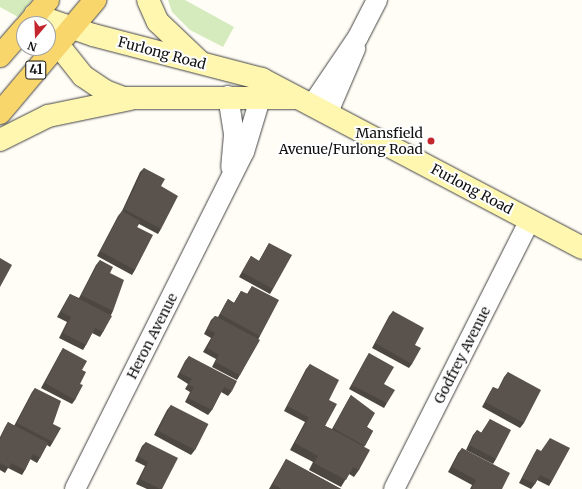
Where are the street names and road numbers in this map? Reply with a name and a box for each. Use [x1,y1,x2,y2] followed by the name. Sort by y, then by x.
[116,33,208,73] street label: Furlong Road
[25,59,47,81] road number: 41
[428,160,516,218] street label: Furlong Road
[123,290,181,382] street label: Heron Avenue
[430,304,494,406] street label: Godfrey Avenue

